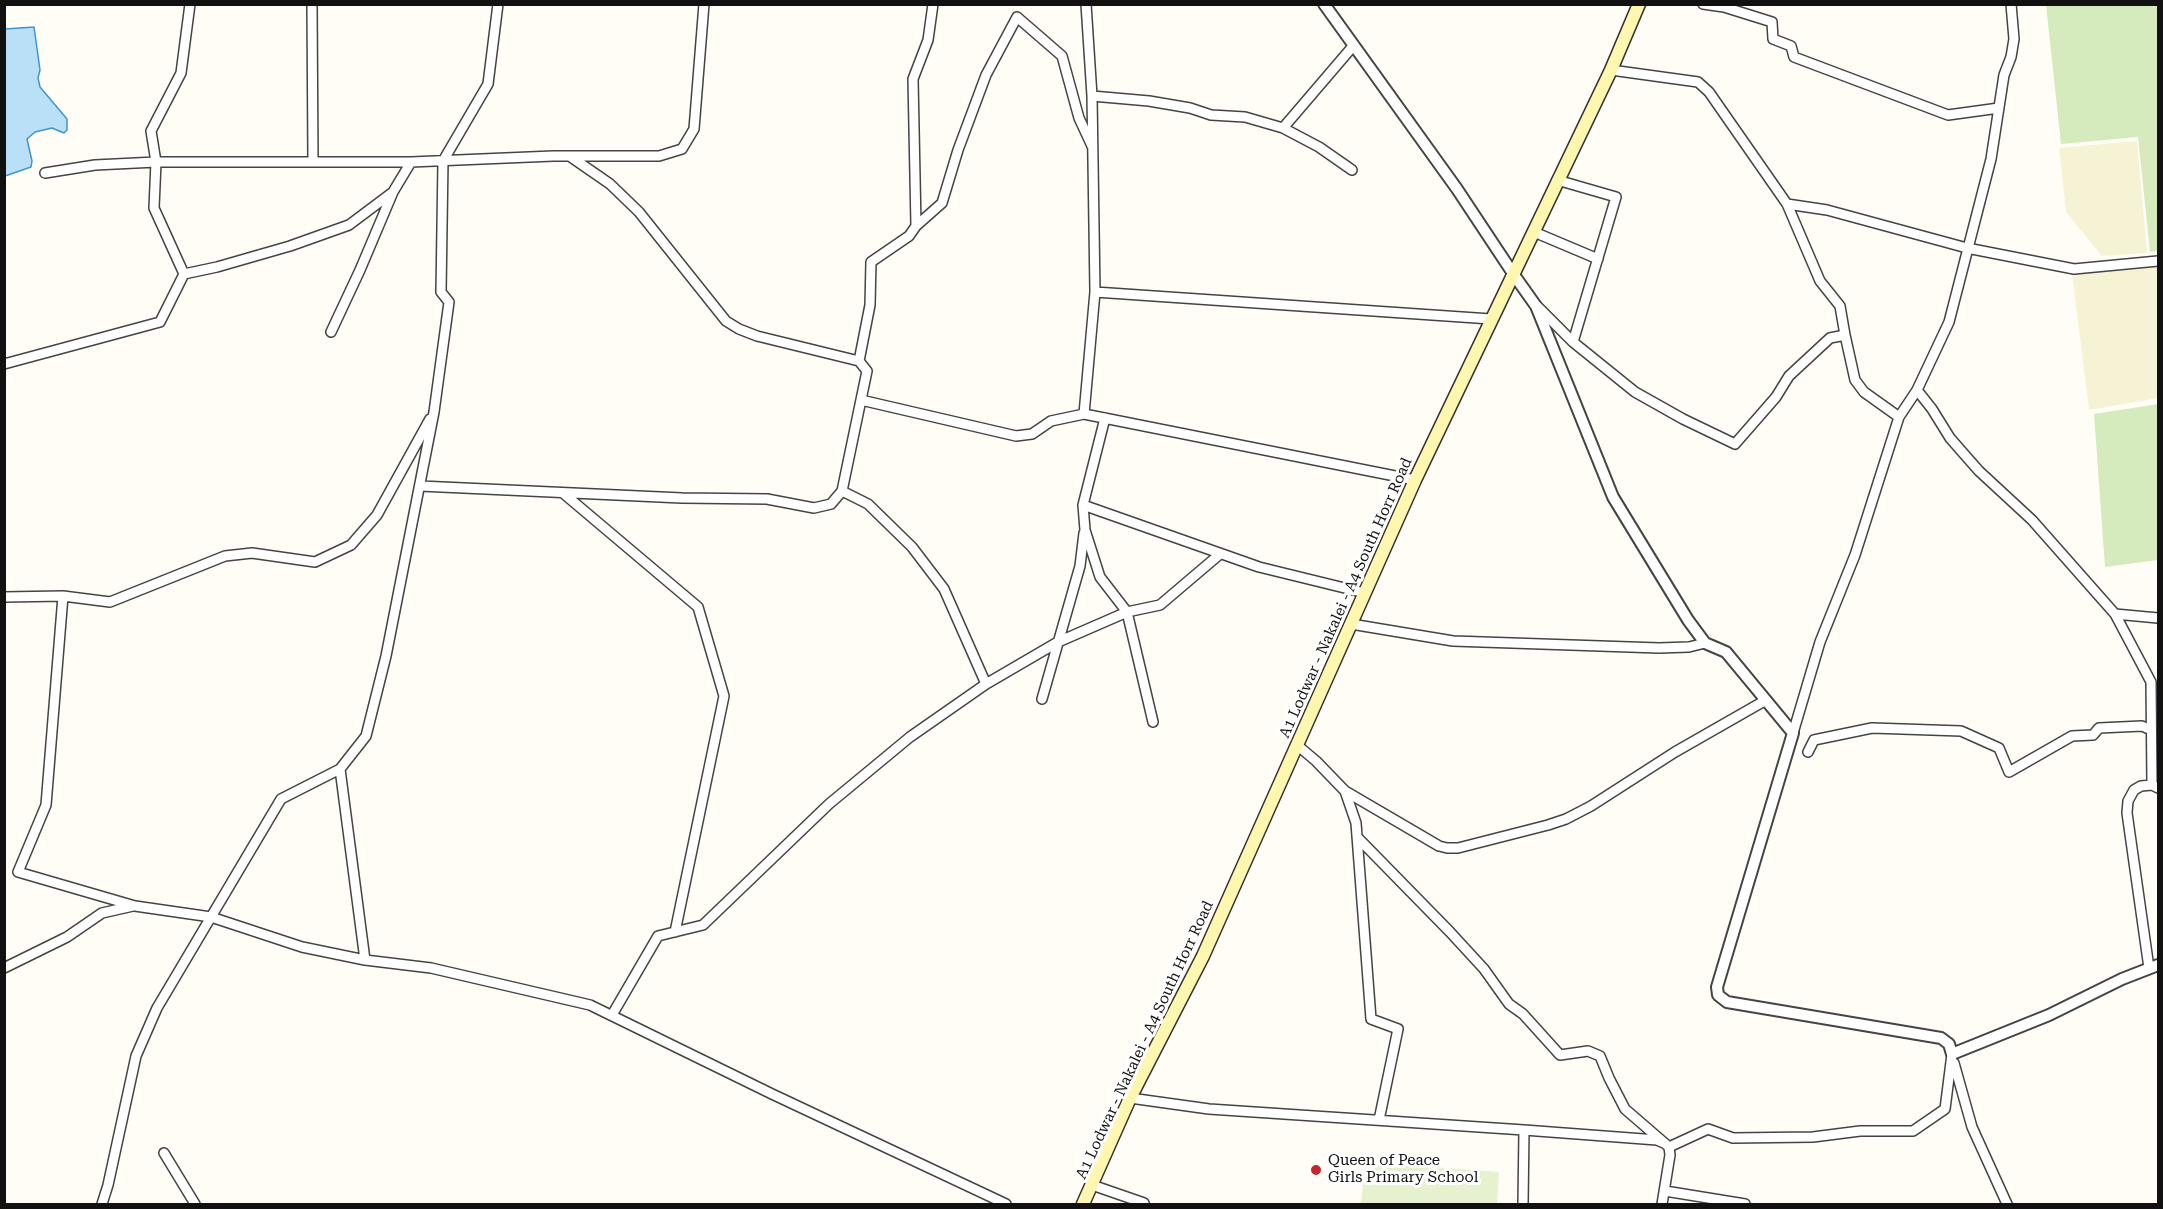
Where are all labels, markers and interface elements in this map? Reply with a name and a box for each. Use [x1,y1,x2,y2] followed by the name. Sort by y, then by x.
[1276,455,1416,741] street label: A1 Lodwar - Nakalei - A4 South Horr Road
[1072,898,1218,1182] street label: A1 Lodwar - Nakalei - A4 South Horr Road
[1328,1152,1478,1187] place label: Queen of Peace Girls Primary School
[1309,1163,1323,1177] marker: Queen of Peace Girls Primary School

